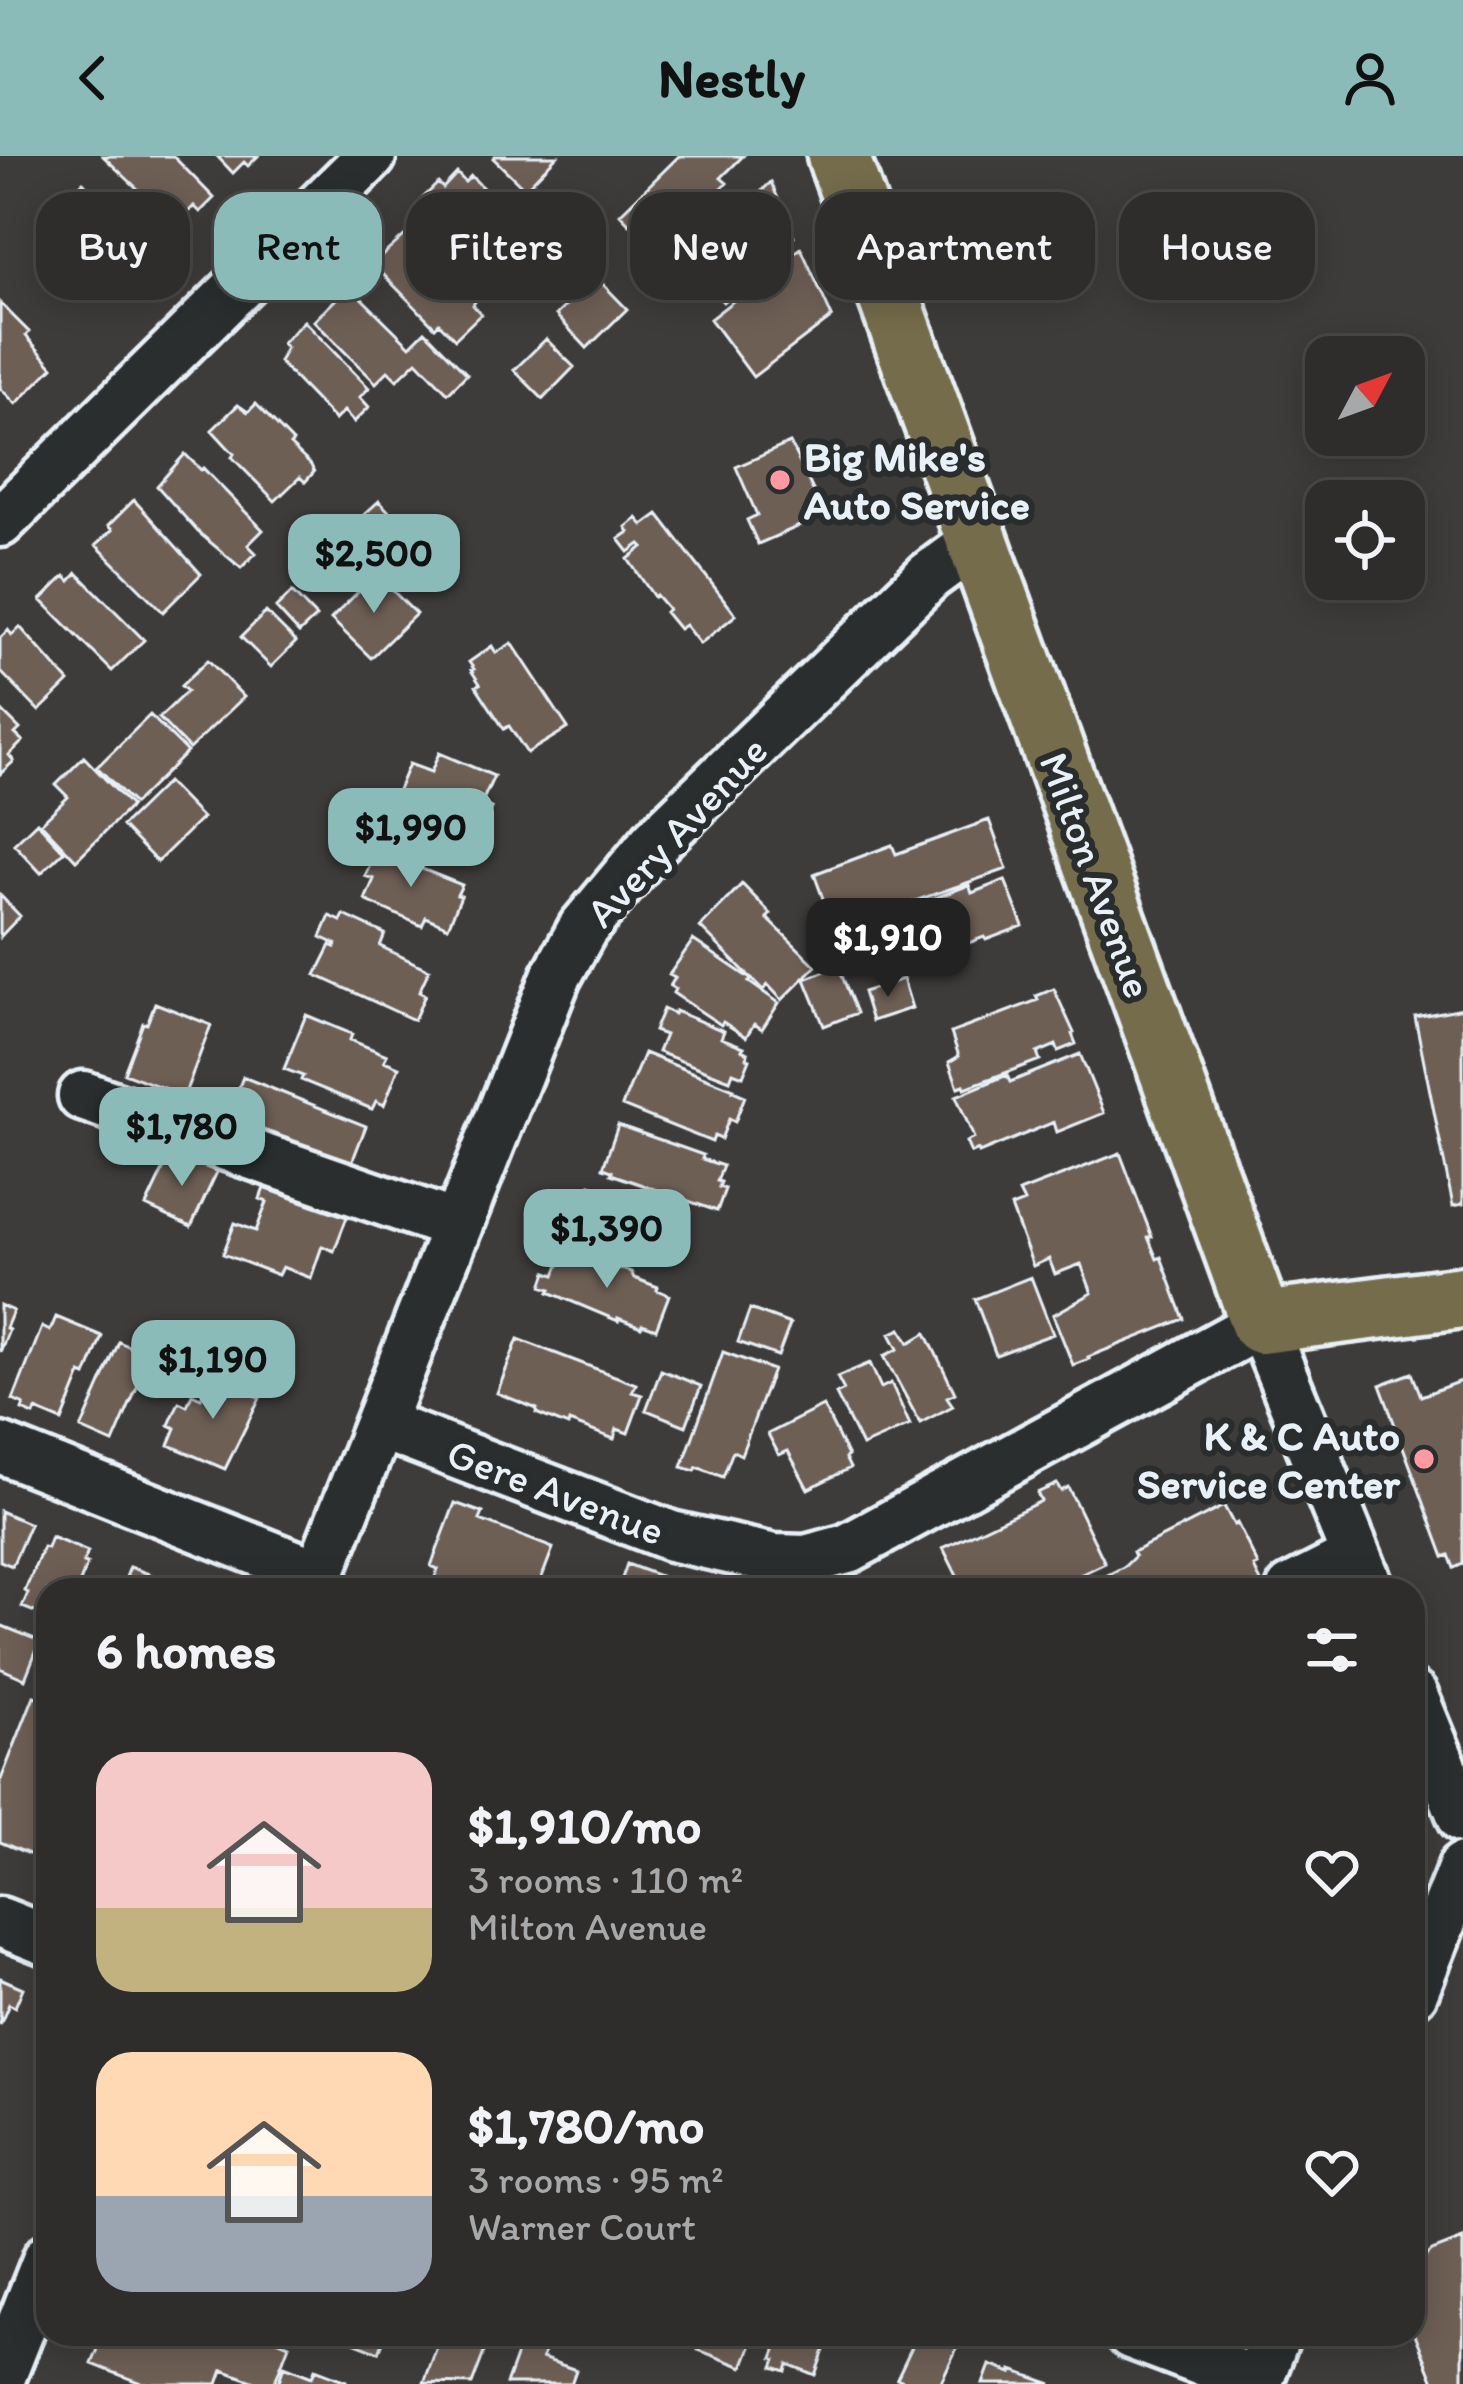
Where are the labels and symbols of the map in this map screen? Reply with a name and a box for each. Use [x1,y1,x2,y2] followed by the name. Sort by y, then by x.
[1305,336,1425,456] north arrow
[804,431,1030,530] place label: Big Mike's Auto Service
[767,467,793,493] marker: Big Mike's Auto Service
[276,514,472,616] pin: $2,500
[575,725,778,938] street label: Avery Avenue
[1029,745,1165,1005] street label: Milton Avenue
[313,788,509,890] pin: $1,990
[790,898,986,1000] pin: $1,910
[84,1087,280,1189] pin: $1,780
[509,1189,705,1291] pin: $1,390
[115,1320,311,1422] pin: $1,190
[1137,1410,1401,1509] place label: K & C Auto Service Center
[440,1427,672,1556] street label: Gere Avenue
[1411,1446,1437,1472] marker: K & C Auto Service Center

